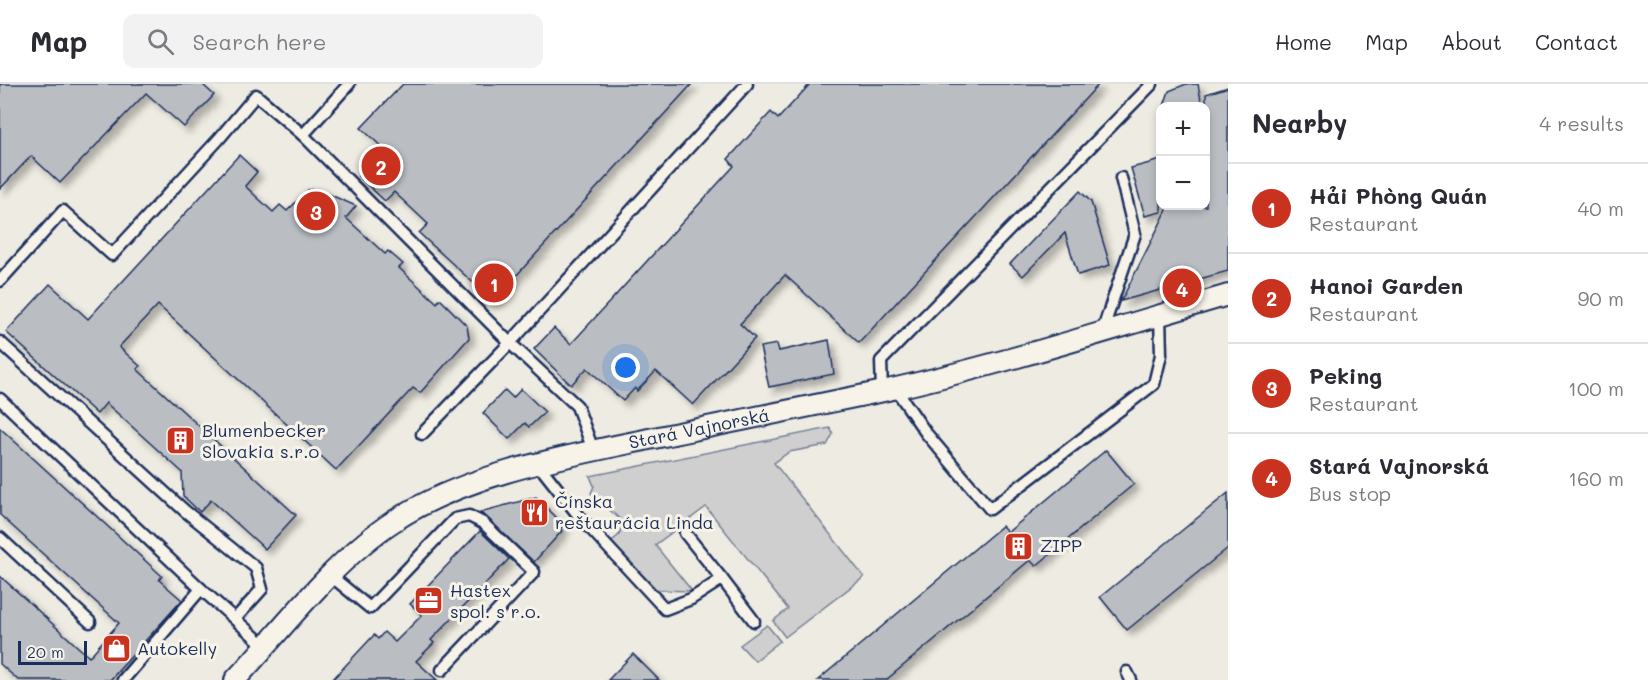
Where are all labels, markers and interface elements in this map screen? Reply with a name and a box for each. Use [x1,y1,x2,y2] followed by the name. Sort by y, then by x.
[123,14,543,68] search box
[30,23,87,59] text: Map
[144,25,177,58] icon: search
[192,27,326,56] text: Search here
[1275,28,1332,55] text: Home
[1365,28,1408,55] text: Map
[1441,28,1502,55] text: About
[1535,28,1618,55] text: Contact
[1156,102,1210,210] map controls
[1156,102,1210,156] button: +
[1252,106,1347,140] text: Nearby
[1539,110,1624,136] text: 4 results
[362,144,400,188] pin: 2
[1156,156,1210,210] button: −
[1309,181,1487,210] text: Hải Phòng Quán
[296,188,336,234] pin: 3
[1267,195,1276,221] text: 1
[1578,195,1624,221] text: 40 m
[1309,210,1419,236] text: Restaurant
[474,260,514,306] pin: 1
[1162,266,1202,310] pin: 4
[1309,271,1463,300] text: Hanoi Garden
[1266,285,1277,311] text: 2
[1578,285,1624,311] text: 90 m
[1309,300,1419,326] text: Restaurant
[611,353,640,382] your location
[1309,361,1382,390] text: Peking
[1266,375,1278,401] text: 3
[1568,375,1624,401] text: 100 m
[1309,390,1419,416] text: Restaurant
[626,402,772,454] street label: Stará Vajnorská
[202,418,326,463] place label: Blumenbecker Slovakia s.r.o
[165,425,197,457] building icon: Blumenbecker Slovakia s.r.o
[1309,451,1489,480] text: Stará Vajnorská
[1265,465,1278,491] text: 4
[1568,465,1624,491] text: 160 m
[1309,480,1391,506] text: Bus stop
[555,489,714,534] place label: Čínska reštaurácia Linda
[518,496,550,528] restaurant icon: Čínska reštaurácia Linda
[1003,530,1035,562] building icon: ZIPP
[1040,533,1082,557] place label: ZIPP
[450,578,541,623] place label: Hastex spol. s r.o.
[413,585,445,617] office icon: Hastex spol. s r.o.
[100,633,132,665] shop icon: Autokelly
[137,636,217,660] place label: Autokelly
[18,638,87,666] scale bar
[27,641,64,662] text: 20 m

